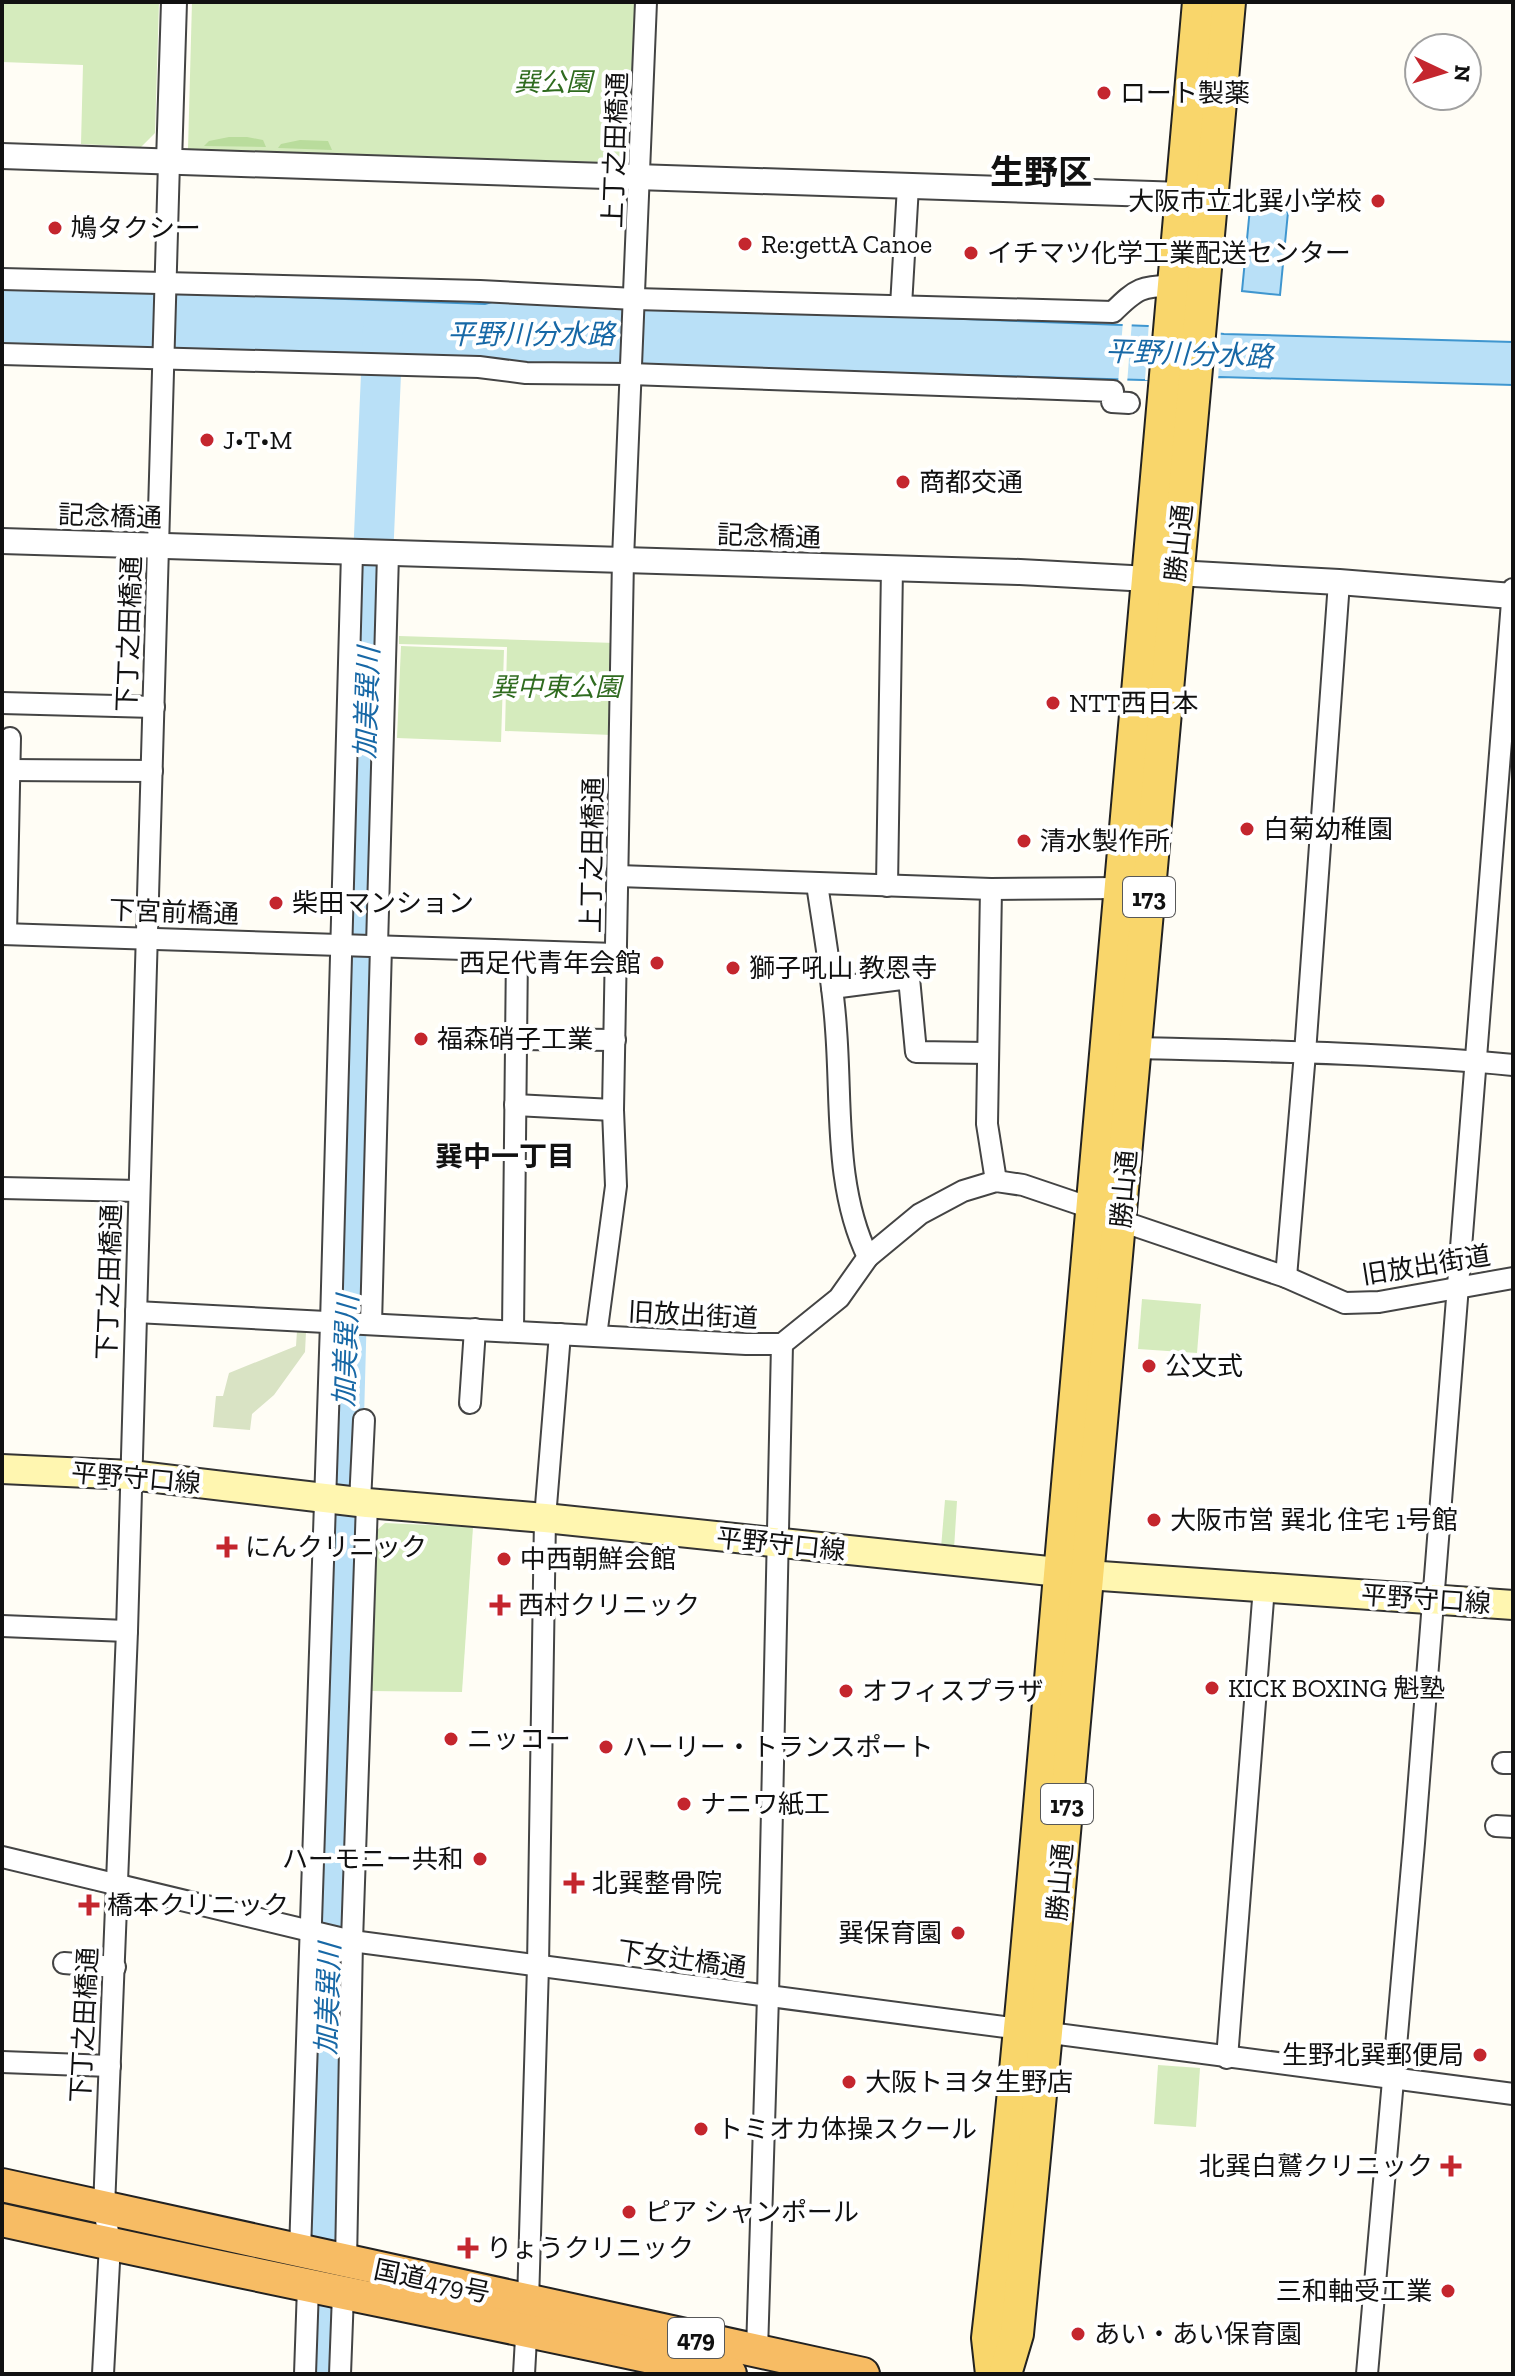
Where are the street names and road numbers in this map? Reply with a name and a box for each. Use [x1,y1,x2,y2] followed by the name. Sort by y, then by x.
[596,71,634,229] street label: 上丁之田橋通
[57,498,163,534] street label: 記念橋通
[1159,503,1199,583] street label: 勝山通
[716,518,822,554] street label: 記念橋通
[110,555,148,713] street label: 下丁之田橋通
[575,777,609,933] street label: 上丁之田橋通
[1123,877,1175,917] road number: 173
[108,894,240,930] street label: 下宮前橋通
[1105,1149,1143,1229] street label: 勝山通
[90,1203,128,1361] street label: 下丁之田橋通
[1359,1239,1493,1291] street label: 旧放出街道
[627,1296,759,1334] street label: 旧放出街道
[70,1456,202,1500] street label: 平野守口線
[715,1521,847,1567] street label: 平野守口線
[1360,1579,1492,1619] street label: 平野守口線
[1041,1784,1093,1824] road number: 173
[1041,1842,1079,1922] street label: 勝山通
[615,1934,749,1984] street label: 下女辻橋通
[64,1946,104,2104] street label: 下丁之田橋通
[371,2253,493,2309] street label: 国道479号
[668,2318,724,2358] road number: 479

